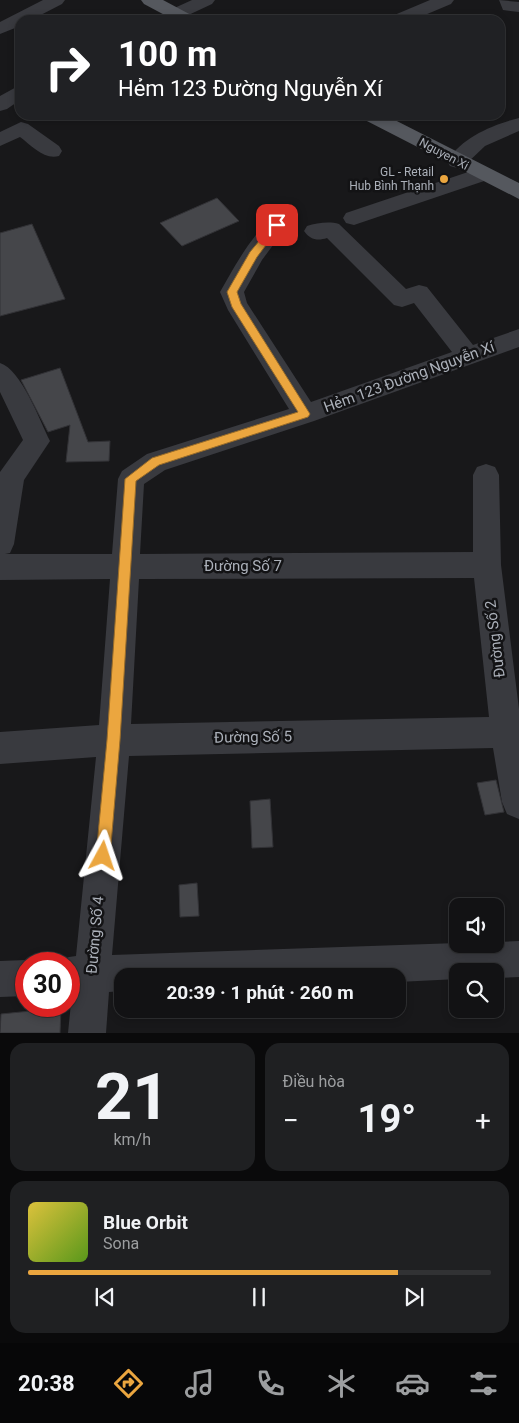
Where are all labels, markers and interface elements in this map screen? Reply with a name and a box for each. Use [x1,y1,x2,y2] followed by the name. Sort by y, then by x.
[118,34,217,75] text: 100 m
[35,35,100,100] icon: right
[118,76,383,101] text: Hẻm 123 Đường Nguyễn Xí
[417,135,471,173] street label: Nguyen Xi
[349,165,434,193] place label: GL - Retail Hub Bình Thạnh
[438,173,450,185] marker: GL - Retail Hub Bình Thạnh
[256,204,298,246] pin
[263,211,291,239] icon: arrive
[321,337,498,416] street label: Hẻm 123 Đường Nguyễn Xí
[204,557,282,575] street label: Đường Số 7
[481,599,509,679] street label: Đường Số 2
[214,727,292,747] street label: Đường Số 5
[76,829,128,881] position arrow
[83,895,107,975] street label: Đường Số 4
[449,898,504,1018] map controls
[449,898,504,953] button: sound
[15,952,80,1017] speed limit sign: 30
[449,963,504,1018] button: search
[166,981,354,1004] text: 20:39 · 1 phút · 260 m
[95,1059,170,1135] text: 21
[283,1072,345,1091] text: Điều hòa
[358,1097,416,1141] text: 19°
[283,1104,299,1137] text: −
[475,1104,491,1137] text: +
[113,1130,151,1149] text: km/h
[103,1211,188,1234] text: Blue Orbit
[103,1234,139,1253] text: Sona
[91,1283,119,1311] icon: previous
[245,1283,273,1311] icon: pause
[400,1283,428,1311] icon: next
[111,1366,146,1401] icon: directions
[182,1366,217,1401] icon: music
[253,1366,288,1401] icon: phone
[324,1366,359,1401] icon: climate
[395,1366,430,1401] icon: car
[466,1366,501,1401] icon: filters
[18,1371,75,1396] text: 20:38

